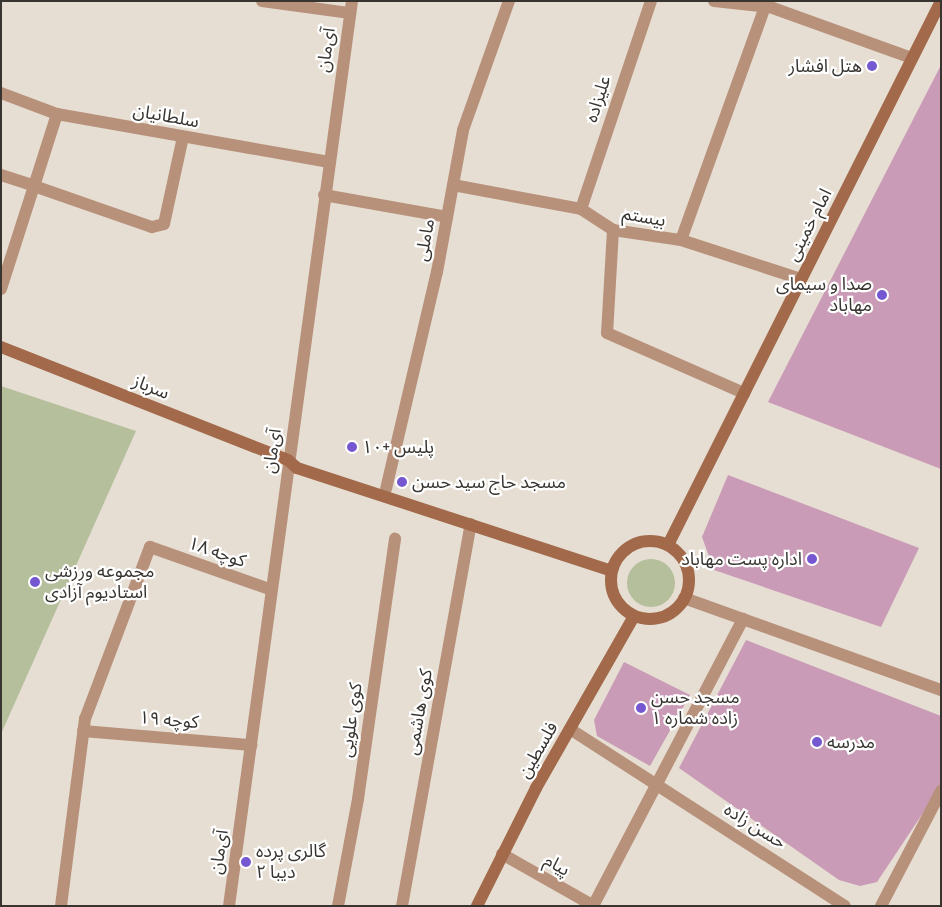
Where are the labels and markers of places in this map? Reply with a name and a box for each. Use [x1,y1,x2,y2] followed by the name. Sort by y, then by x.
[789,55,862,77] place label: هتل افشار
[866,60,878,72] marker: هتل افشار
[776,274,872,316] place label: صدا و سیمای مهاباد
[876,289,888,301] marker: صدا و سیمای مهاباد
[362,436,434,458] place label: پلیس +۱۰
[346,441,358,453] marker: پلیس +۱۰
[412,471,566,493] place label: مسجد حاج سید حسن
[396,476,408,488] marker: مسجد حاج سید حسن
[681,548,802,570] place label: اداره پست مهاباد
[806,553,818,565] marker: اداره پست مهاباد
[45,561,155,604] place label: مجموعه ورزشی استادیوم آزادی
[29,576,41,588] marker: مجموعه ورزشی استادیوم آزادی
[651,687,740,730] place label: مسجد حسن زاده شماره ۱
[635,702,647,714] marker: مسجد حسن زاده شماره ۱
[827,731,875,753] place label: مدرسه
[811,736,823,748] marker: مدرسه
[256,841,326,884] place label: گالری پرده دیبا ۲
[240,856,252,868] marker: گالری پرده دیبا ۲

